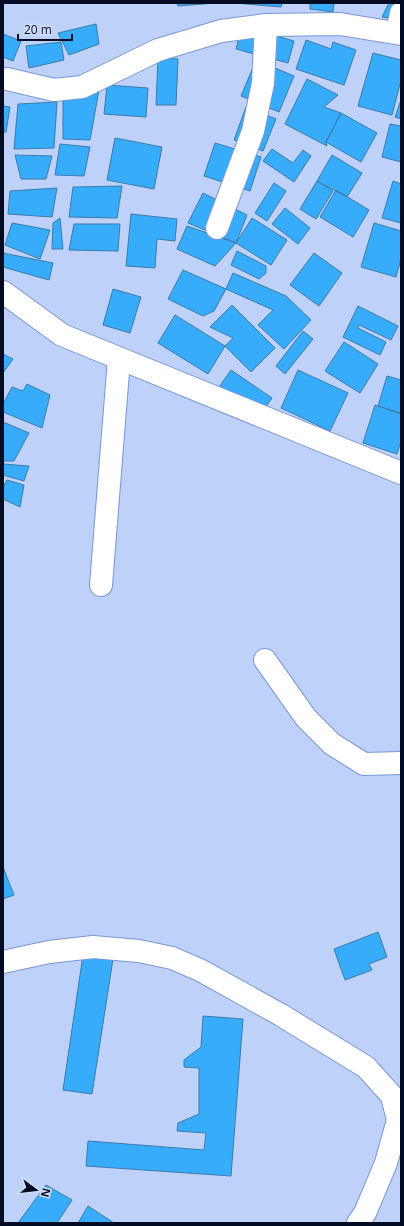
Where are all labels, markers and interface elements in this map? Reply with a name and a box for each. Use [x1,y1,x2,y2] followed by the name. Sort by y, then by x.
[18,16,72,42] scale bar
[24,21,52,38] text: 20 m
[16,1170,56,1210] north arrow
[38,1186,55,1199] text: N

